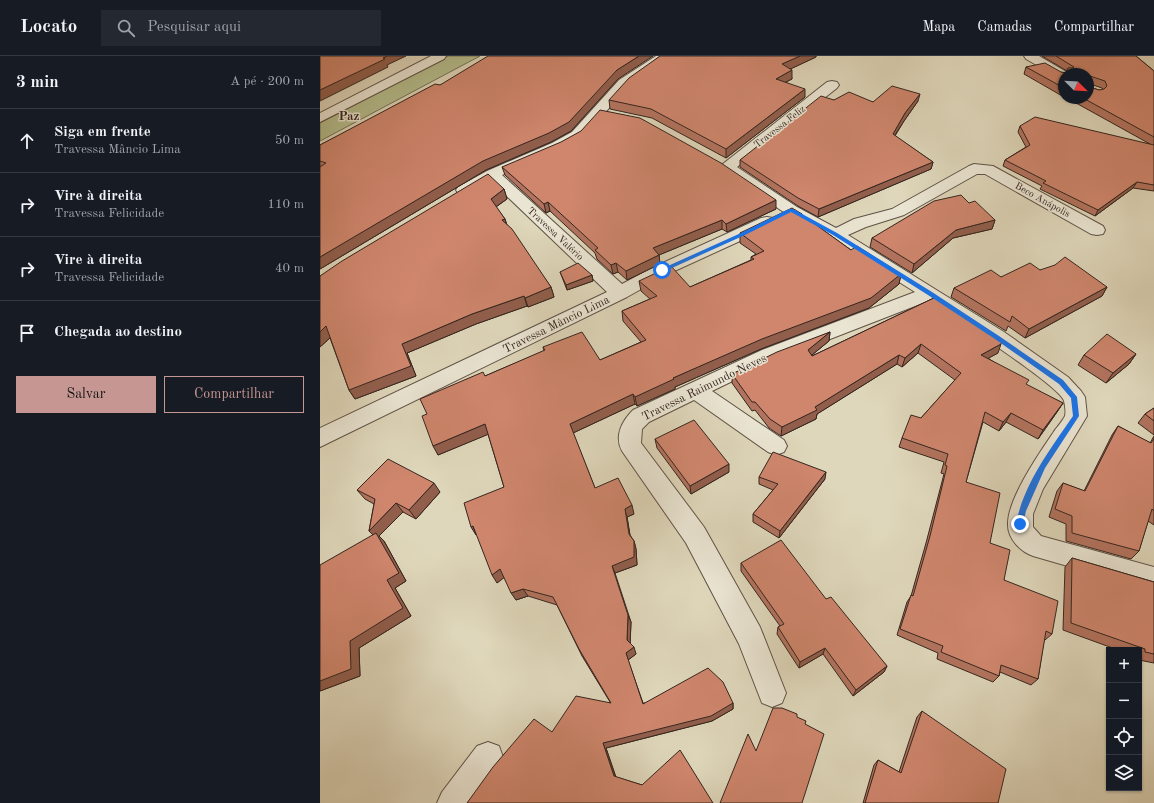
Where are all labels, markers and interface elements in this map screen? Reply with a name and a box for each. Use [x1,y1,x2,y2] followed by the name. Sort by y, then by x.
[101,10,381,46] search box
[115,17,137,39] icon: search
[20,18,77,37] text: Locato
[147,20,241,35] text: Pesquisar aqui
[922,20,955,34] text: Mapa
[977,20,1032,34] text: Camadas
[1054,20,1134,34] text: Compartilhar
[1058,68,1094,104] north arrow
[16,74,59,91] text: 3 min
[230,75,304,88] text: A pé · 200 m
[752,104,807,150] street label: Travessa Feliz
[338,110,360,123] district label: Paz
[54,125,151,140] text: Siga em frente
[16,130,38,152] icon: ahead
[275,134,304,147] text: 50 m
[54,143,181,156] text: Travessa Mâncio Lima
[1013,181,1072,219] street label: Beco Anápolis
[54,189,142,204] text: Vire à direita
[16,194,38,216] icon: right
[267,198,304,211] text: 110 m
[525,205,585,262] street label: Travessa Valério
[54,207,164,220] text: Travessa Felicidade
[54,253,142,268] text: Vire à direita
[16,258,38,280] icon: right
[653,261,671,279] route start
[275,262,304,275] text: 40 m
[54,271,164,284] text: Travessa Felicidade
[501,294,612,356] street label: Travessa Mâncio Lima
[16,322,38,344] icon: arrive
[54,325,182,340] text: Chegada ao destino
[640,352,769,423] street label: Travessa Raimundo Neves
[16,376,156,413] button: Salvar
[164,376,304,413] button: Compartilhar
[1011,515,1029,533] route end
[1106,647,1142,791] map controls
[1106,647,1142,683] button: +
[1106,683,1142,719] button: −
[1106,719,1142,755] button: locate
[1106,755,1142,791] button: layers

